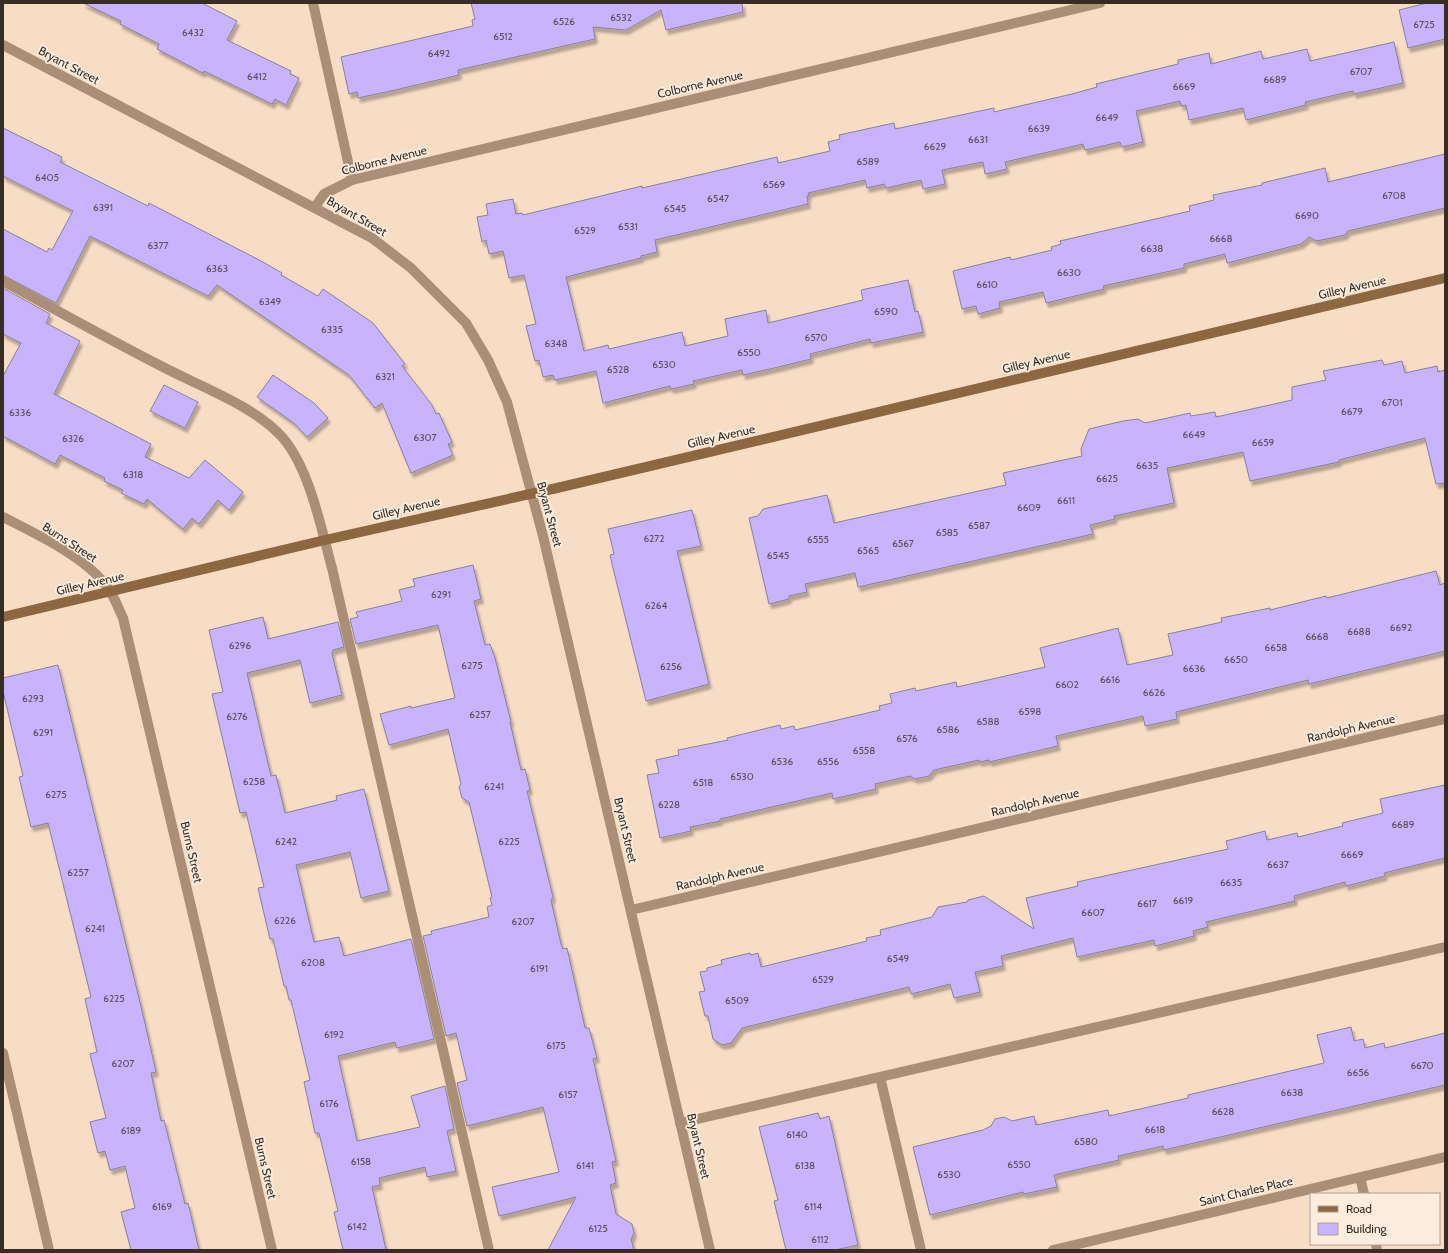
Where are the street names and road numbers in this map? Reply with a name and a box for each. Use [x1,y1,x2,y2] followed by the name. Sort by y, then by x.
[36,43,102,87] street label: Bryant Street
[656,67,744,101] street label: Colborne Avenue
[340,142,428,178] street label: Colborne Avenue
[324,193,390,239] street label: Bryant Street
[1317,272,1387,302] street label: Gilley Avenue
[1001,346,1071,376] street label: Gilley Avenue
[686,421,756,451] street label: Gilley Avenue
[534,480,566,548] street label: Bryant Street
[371,493,441,523] street label: Gilley Avenue
[40,519,100,565] street label: Burns Street
[55,568,125,598] street label: Gilley Avenue
[1306,711,1396,745] street label: Randolph Avenue
[990,785,1080,819] street label: Randolph Avenue
[611,796,641,864] street label: Bryant Street
[178,820,206,884] street label: Burns Street
[675,859,765,893] street label: Randolph Avenue
[684,1112,714,1180] street label: Bryant Street
[252,1136,280,1200] street label: Burns Street
[1198,1173,1294,1209] street label: Saint Charles Place

